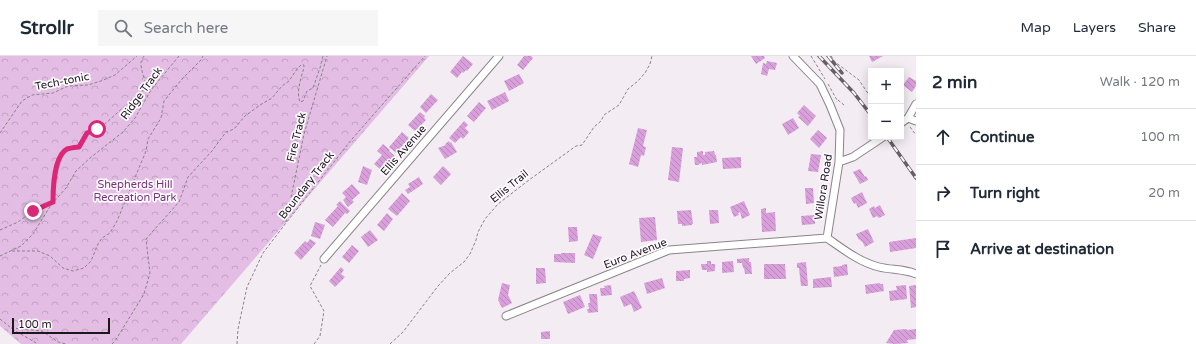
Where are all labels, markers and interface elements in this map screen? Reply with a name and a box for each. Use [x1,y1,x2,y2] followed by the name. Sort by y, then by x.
[98,10,378,46] search box
[20,17,74,39] text: Strollr
[112,17,134,39] icon: search
[144,19,228,37] text: Search here
[1021,19,1051,36] text: Map
[1073,19,1116,36] text: Layers
[1138,19,1176,36] text: Share
[118,64,165,122] street label: Ridge Track
[868,68,904,140] map controls
[868,68,904,104] button: +
[34,70,91,93] street label: Tech-tonic
[932,72,977,93] text: 2 min
[1100,74,1180,90] text: Walk · 120 m
[868,104,904,140] button: −
[284,111,309,163] street label: Fire Track
[88,120,106,138] route start
[378,122,429,178] street label: Ellis Avenue
[932,126,954,148] icon: ahead
[970,128,1034,146] text: Continue
[1140,129,1180,145] text: 100 m
[276,149,337,222] street label: Boundary Track
[812,153,835,221] street label: Willora Road
[488,167,531,206] street label: Ellis Trail
[94,178,176,204] park label: Shepherds Hill Recreation Park
[932,182,954,204] icon: right
[970,184,1040,202] text: Turn right
[1148,185,1180,201] text: 20 m
[24,202,42,220] route end
[602,235,669,271] street label: Euro Avenue
[932,238,954,260] icon: arrive
[970,240,1114,258] text: Arrive at destination
[12,316,110,335] scale bar
[18,318,52,331] text: 100 m

